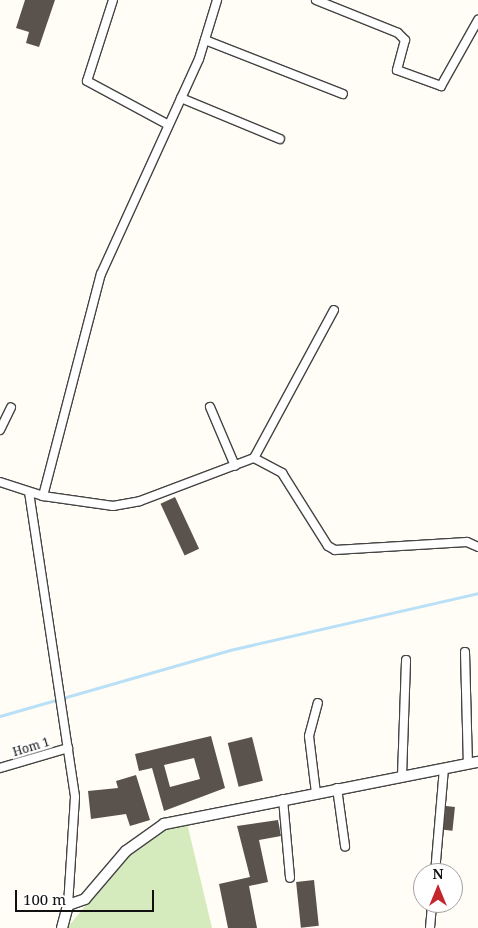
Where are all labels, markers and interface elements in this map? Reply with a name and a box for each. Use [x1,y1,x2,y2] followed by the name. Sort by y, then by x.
[11,735,51,759] street label: Hom 1
[413,863,463,913] north arrow
[432,864,444,883] text: N
[18,880,156,912] scale bar
[23,889,66,909] text: 100 m

